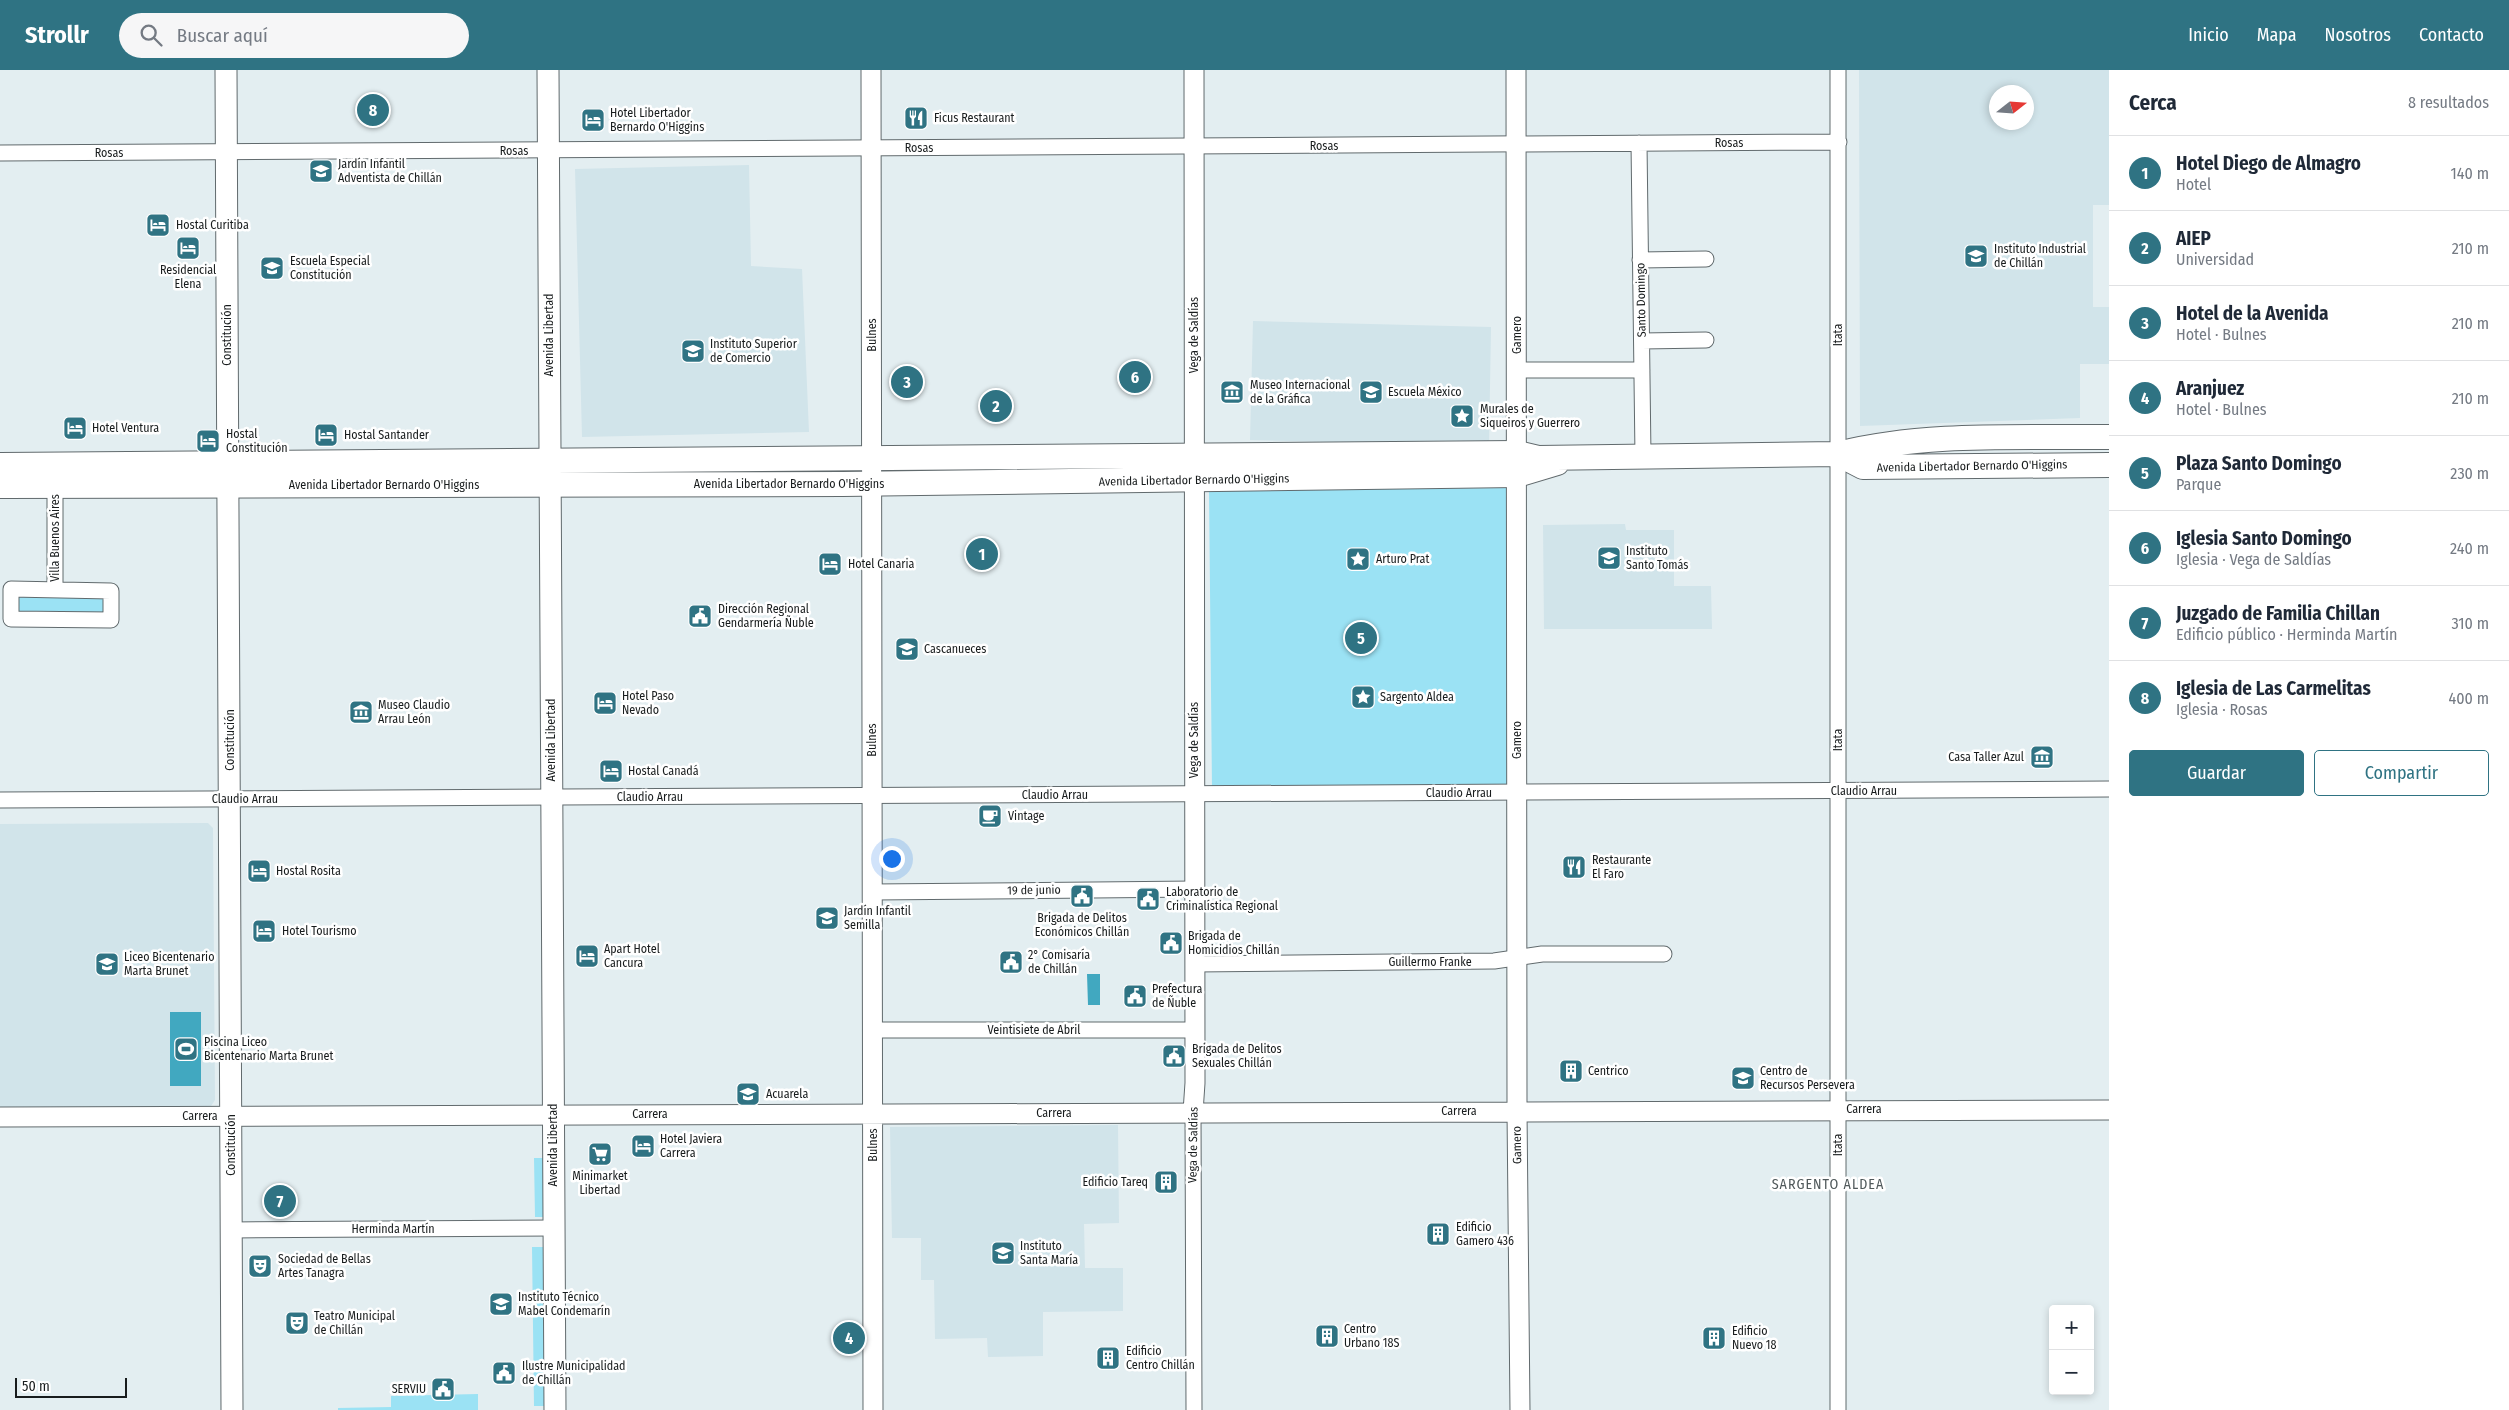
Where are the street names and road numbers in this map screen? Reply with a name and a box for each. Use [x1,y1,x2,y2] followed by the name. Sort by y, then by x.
[1715,136,1743,150] street label: Rosas
[1310,139,1338,153] street label: Rosas
[905,141,933,155] street label: Rosas
[500,144,528,158] street label: Rosas
[95,146,123,160] street label: Rosas
[1633,263,1649,337] street label: Santo Domingo
[542,293,556,377] street label: Avenida Libertad
[1187,297,1201,373] street label: Vega de Saldías
[220,304,234,366] street label: Constitución
[1510,316,1524,354] street label: Gamero
[865,318,879,352] street label: Bulnes
[1831,324,1845,346] street label: Itata
[1877,457,2067,475] street label: Avenida Libertador Bernardo O'Higgins
[1099,471,1289,489] street label: Avenida Libertador Bernardo O'Higgins
[694,477,884,491] street label: Avenida Libertador Bernardo O'Higgins
[289,478,479,492] street label: Avenida Libertador Bernardo O'Higgins
[48,494,62,582] street label: Villa Buenos Aires
[544,698,558,782] street label: Avenida Libertad
[1187,702,1201,778] street label: Vega de Saldías
[223,709,237,771] street label: Constitución
[1510,721,1524,759] street label: Gamero
[865,723,879,757] street label: Bulnes
[1831,729,1845,751] street label: Itata
[1831,784,1897,798] street label: Claudio Arrau
[1426,786,1492,800] street label: Claudio Arrau
[1022,788,1088,802] street label: Claudio Arrau
[617,790,683,804] street label: Claudio Arrau
[212,792,278,806] street label: Claudio Arrau
[1007,883,1061,897] street label: 19 de junio
[1388,955,1472,969] street label: Guillermo Franke
[988,1023,1080,1037] street label: Veintisiete de Abril
[1846,1102,1882,1116] street label: Carrera
[546,1103,560,1187] street label: Avenida Libertad
[1441,1104,1477,1118] street label: Carrera
[1036,1106,1072,1120] street label: Carrera
[632,1107,668,1121] street label: Carrera
[1185,1107,1201,1183] street label: Vega de Saldías
[182,1109,218,1123] street label: Carrera
[224,1114,238,1176] street label: Constitución
[1510,1126,1524,1164] street label: Gamero
[866,1128,880,1162] street label: Bulnes
[1831,1134,1845,1156] street label: Itata
[352,1222,434,1236] street label: Herminda Martín

